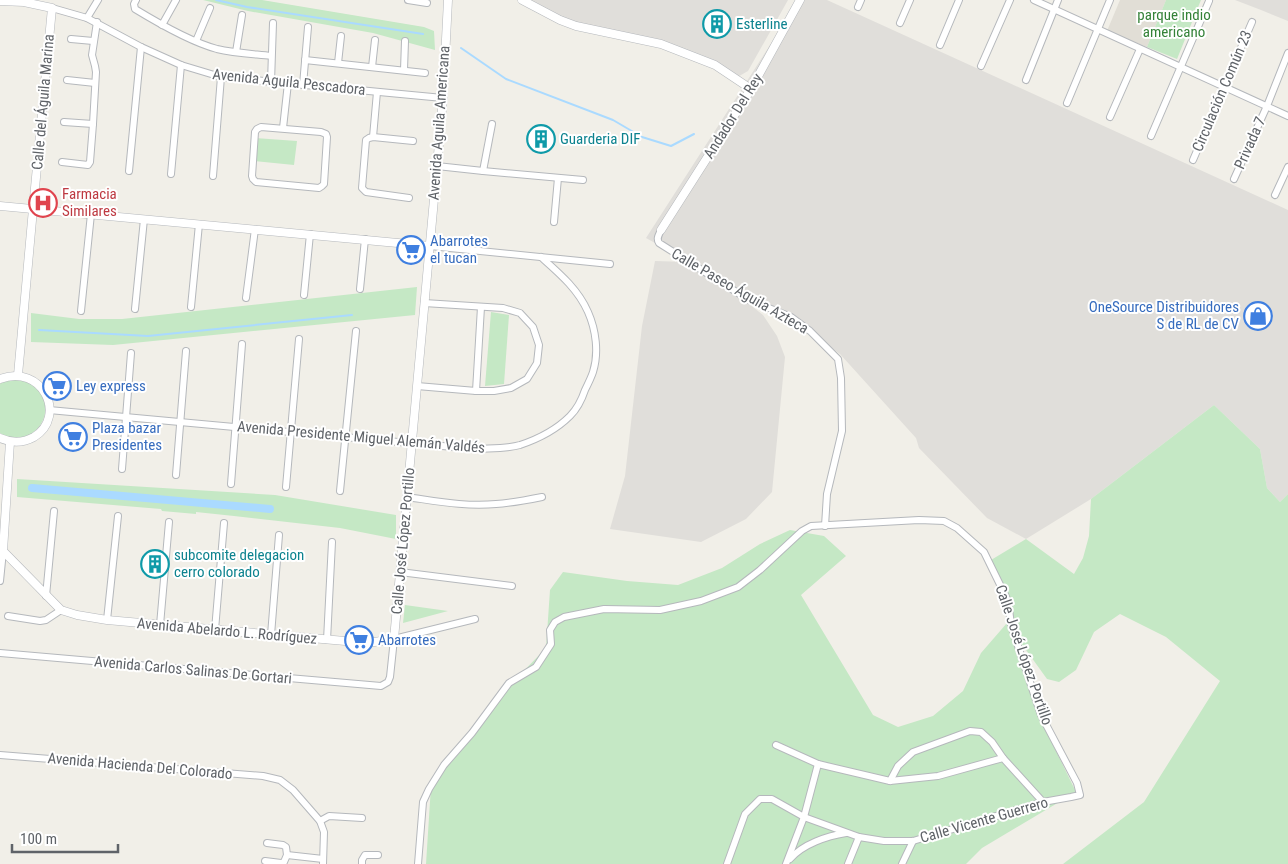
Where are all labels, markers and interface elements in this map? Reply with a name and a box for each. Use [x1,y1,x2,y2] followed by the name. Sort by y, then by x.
[1137,6,1211,41] park label: parque indio americano
[702,9,732,39] building icon: Esterline
[736,15,788,33] place label: Esterline
[1188,28,1256,154] street label: Circulación Común 23
[28,33,58,171] street label: Calle del Águila Marina
[425,45,453,201] street label: Avenida Aguila Americana
[212,65,366,99] street label: Avenida Aguila Pescadora
[700,70,766,162] street label: Andador Del Rey
[1231,114,1269,172] street label: Privada 7
[526,124,556,154] building icon: Guarderia DIF
[560,130,640,148] place label: Guarderia DIF
[62,185,117,220] place label: Farmacia Similares
[28,188,58,218] hospital icon: Farmacia Similares
[430,232,488,267] place label: Abarrotes el tucan
[396,235,426,265] supermarket icon: Abarrotes el tucan
[668,244,812,338] street label: Calle Paseo Águila Azteca
[1089,298,1240,333] place label: OneSource Distribuidores S de RL de CV
[1243,301,1273,331] shop icon: OneSource Distribuidores S de RL de CV
[42,371,72,401] supermarket icon: Ley express
[76,377,146,395] place label: Ley express
[236,417,486,457] street label: Avenida Presidente Miguel Alemán Valdés
[92,419,162,454] place label: Plaza bazar Presidentes
[58,422,88,452] supermarket icon: Plaza bazar Presidentes
[388,467,418,615] street label: Calle José López Portillo
[174,546,304,581] place label: subcomite delegacion cerro colorado
[140,549,170,579] building icon: subcomite delegacion cerro colorado
[992,582,1056,728] street label: Calle José López Portillo
[136,614,318,648] street label: Avenida Abelardo L. Rodríguez
[344,625,374,655] supermarket icon: Abarrotes
[378,631,436,649] place label: Abarrotes
[93,652,293,688] street label: Avenida Carlos Salinas De Gortari
[47,749,233,783] street label: Avenida Hacienda Del Colorado
[918,793,1050,847] street label: Calle Vicente Guerrero
[12,822,119,854] scale bar
[20,830,57,848] text: 100 m

